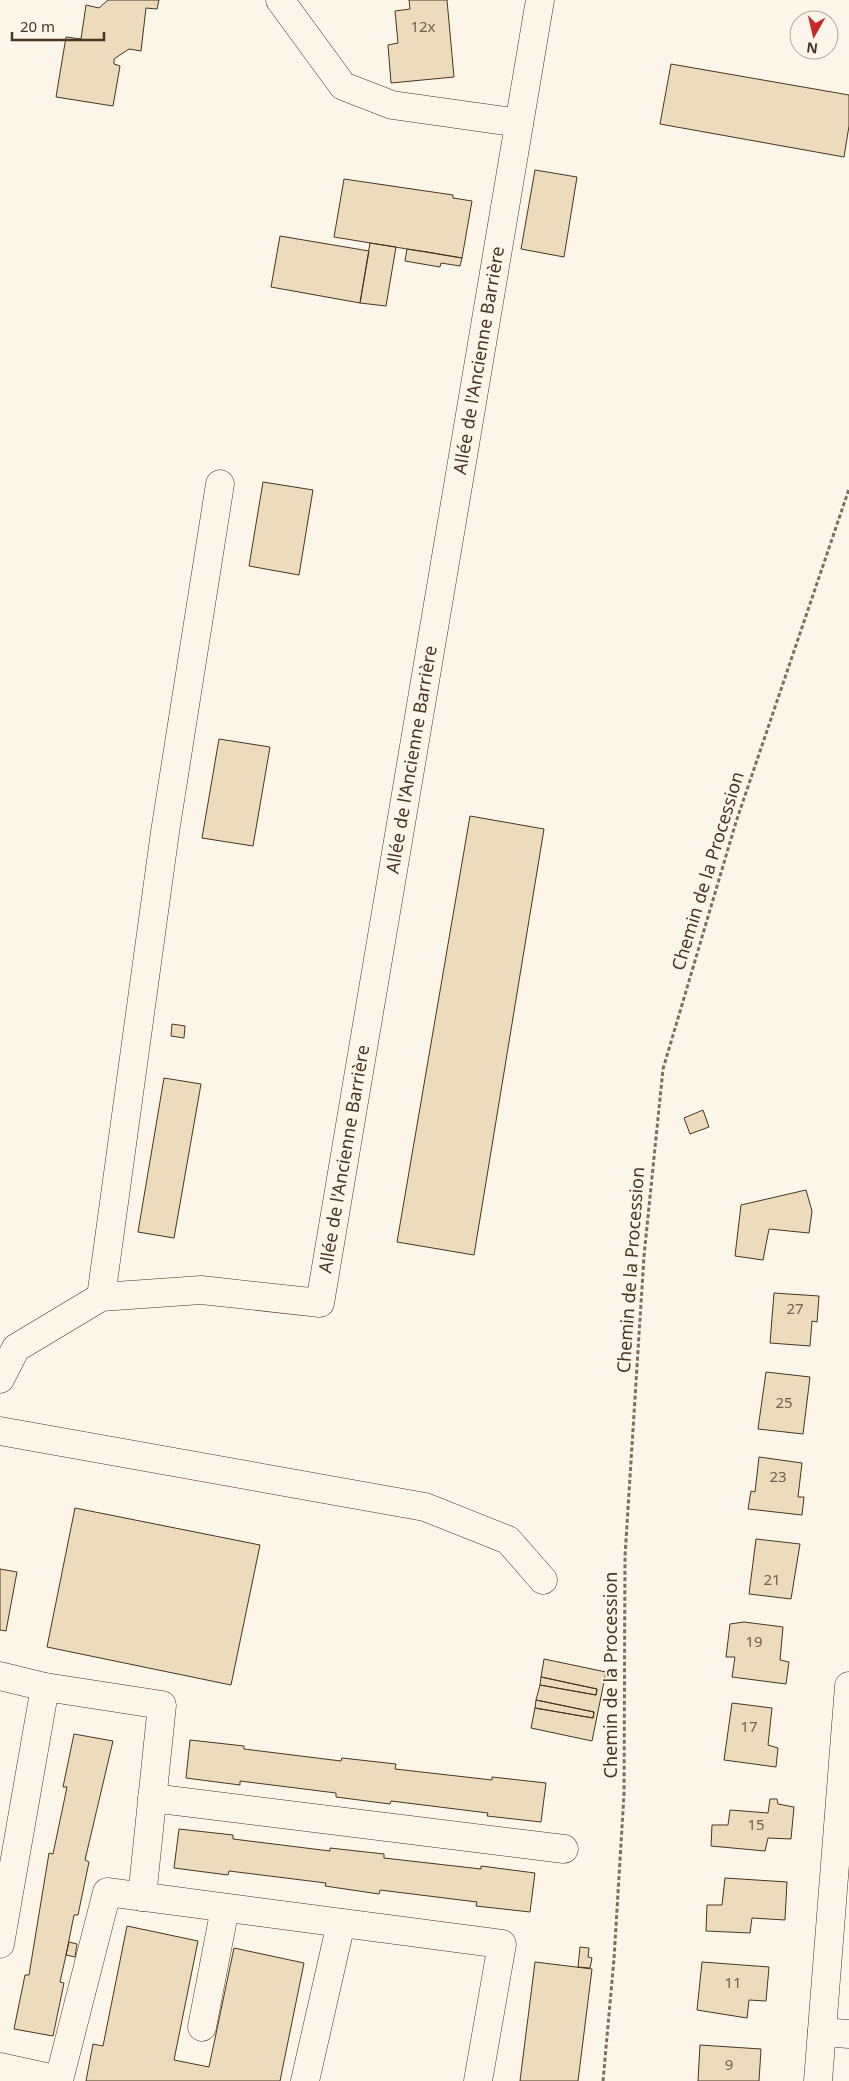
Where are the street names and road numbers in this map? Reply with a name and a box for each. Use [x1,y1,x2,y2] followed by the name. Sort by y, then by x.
[447,244,509,476] street label: Allée de l'Ancienne Barrière
[380,644,442,875] street label: Allée de l'Ancienne Barrière
[665,768,749,973] street label: Chemin de la Procession
[312,1043,374,1275] street label: Allée de l'Ancienne Barrière
[611,1166,649,1374] street label: Chemin de la Procession
[598,1572,622,1778] street label: Chemin de la Procession

